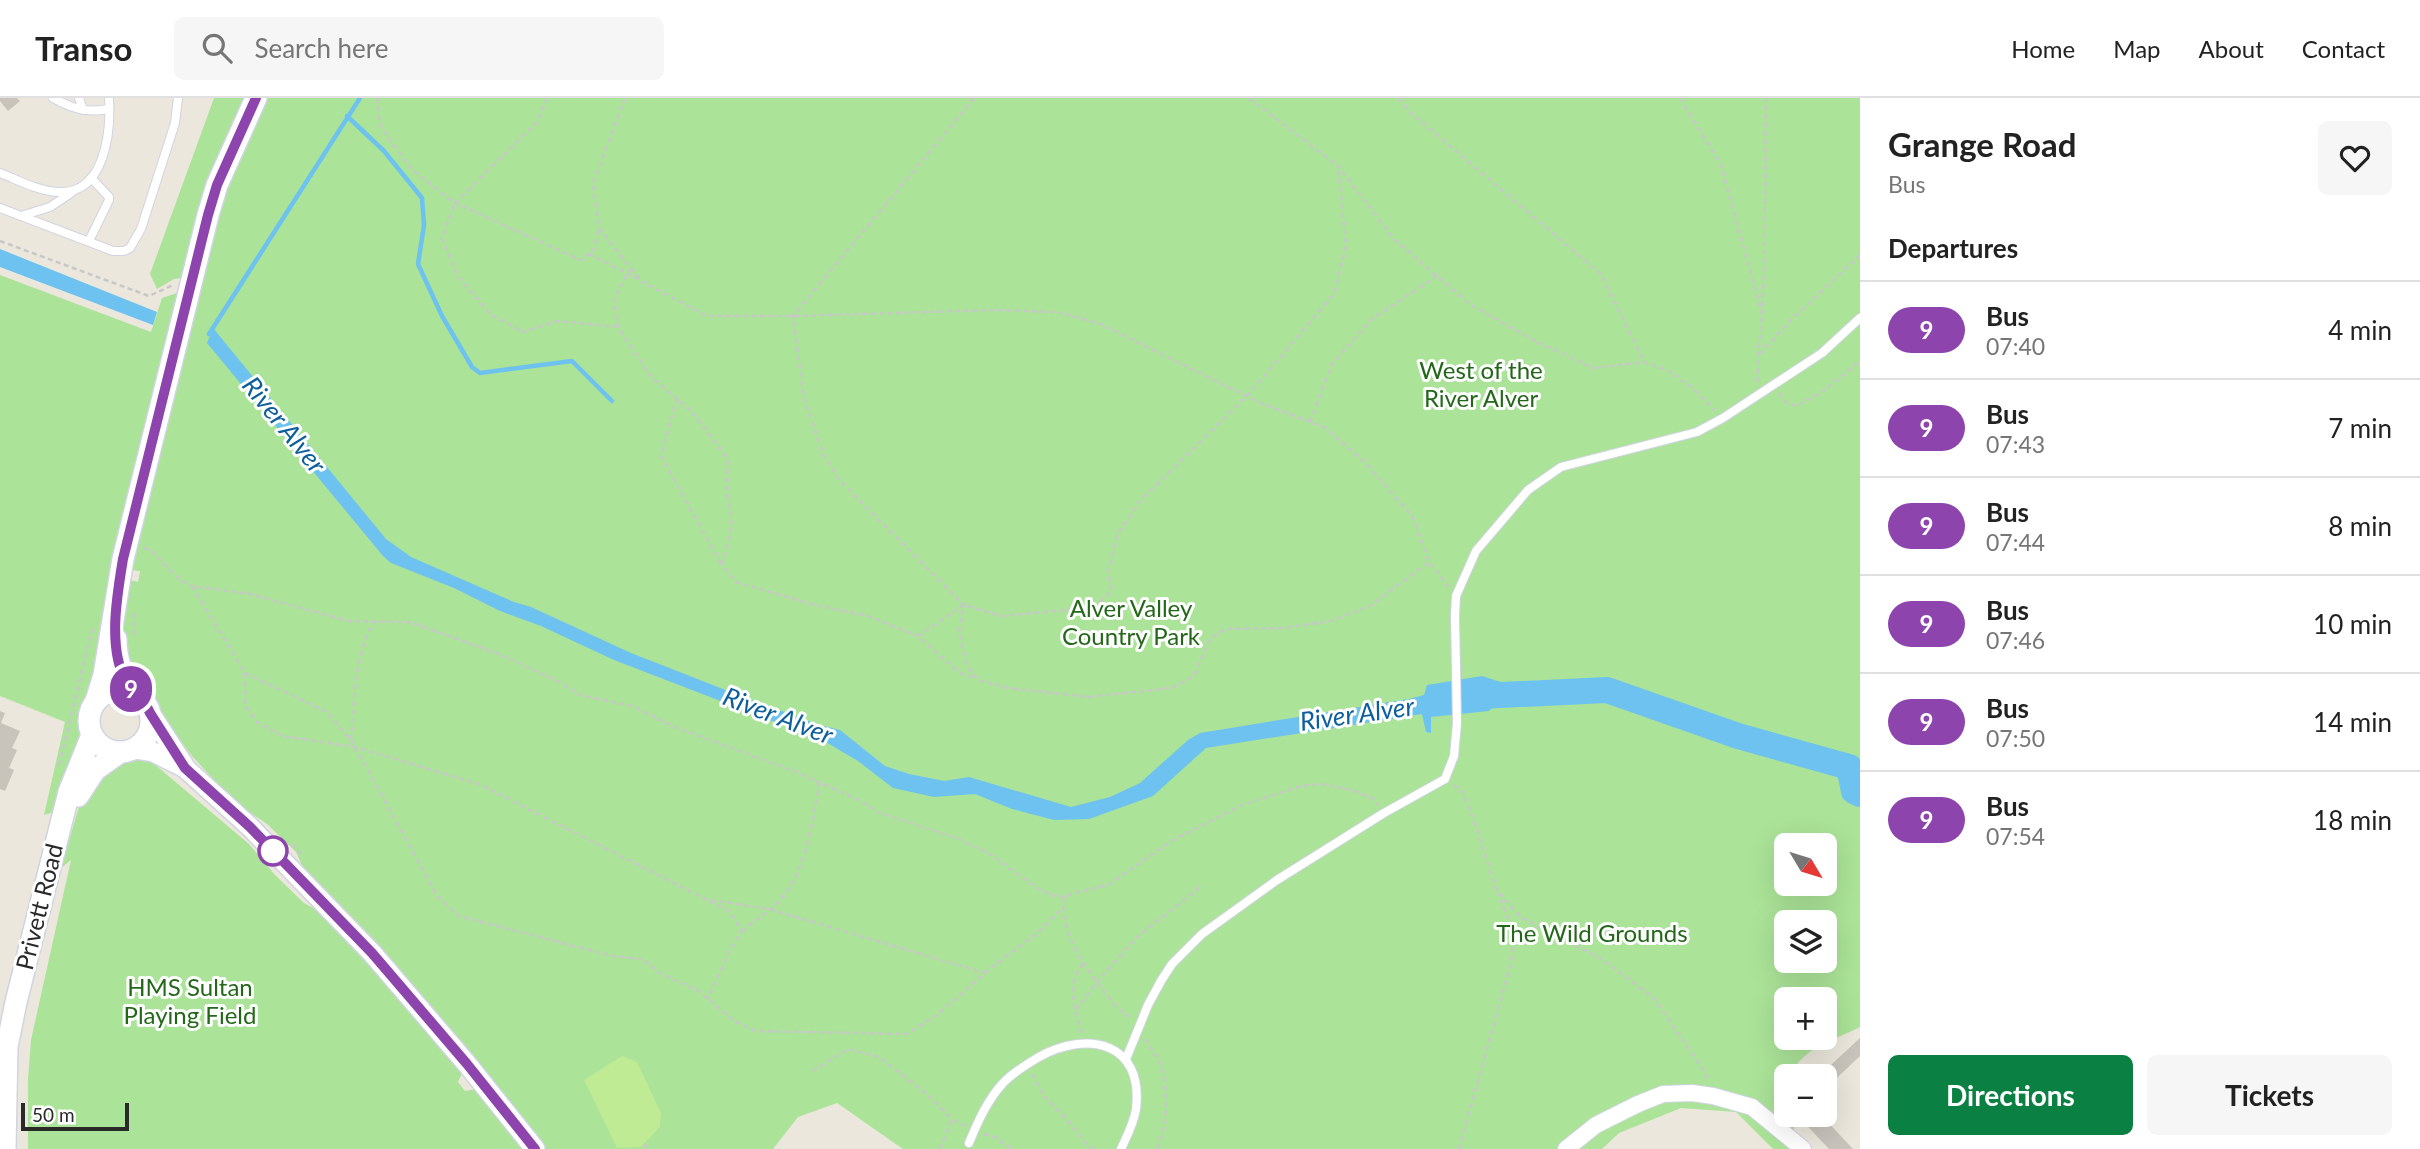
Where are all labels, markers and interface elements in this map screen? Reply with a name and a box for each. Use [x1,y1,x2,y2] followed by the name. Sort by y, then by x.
[174,17,664,80] search box
[35,28,132,68] text: Transo
[198,29,236,67] icon: search
[254,32,388,64] text: Search here
[2011,34,2075,63] text: Home
[2113,34,2161,63] text: Map
[2199,34,2264,63] text: About
[2302,34,2385,63] text: Contact
[2318,121,2392,195] button: heart
[1888,124,2076,164] text: Grange Road
[1888,170,1925,198] text: Bus
[1888,232,2018,264] text: Departures
[1986,300,2029,332] text: Bus
[2328,314,2392,346] text: 4 min
[1920,315,1933,344] text: 9
[1986,332,2045,360] text: 07:40
[1419,355,1543,412] park label: West of the River Alver
[236,370,334,480] water label: River Alver
[1986,398,2029,430] text: Bus
[2328,412,2392,444] text: 7 min
[1920,413,1933,442] text: 9
[1986,430,2045,458] text: 07:43
[1986,496,2029,528] text: Bus
[2328,510,2392,542] text: 8 min
[1920,511,1933,540] text: 9
[1986,528,2045,556] text: 07:44
[1062,593,1201,650] park label: Alver Valley Country Park
[1986,594,2029,626] text: Bus
[2313,608,2392,640] text: 10 min
[1920,609,1933,638] text: 9
[1986,626,2045,654] text: 07:46
[108,666,154,712] line badge: 9
[124,674,138,703] text: 9
[719,680,839,751] water label: River Alver
[1298,689,1417,737] water label: River Alver
[1986,692,2029,724] text: Bus
[2313,706,2392,738] text: 14 min
[1920,707,1933,736] text: 9
[1986,724,2045,752] text: 07:50
[1986,790,2029,822] text: Bus
[2313,804,2392,836] text: 18 min
[1920,805,1933,834] text: 9
[1986,822,2045,850] text: 07:54
[1774,833,1838,896] north arrow
[1774,833,1837,1127] map controls
[258,836,288,866] unlabelled marker
[9,840,68,973] street label: Privett Road
[1774,910,1837,973] button: layers
[1496,918,1688,947] park label: The Wild Grounds
[124,972,256,1029] park label: HMS Sultan Playing Field
[1774,987,1837,1050] button: +
[1888,1055,2133,1135] button: Directions
[2147,1055,2392,1135] button: Tickets
[1774,1064,1837,1127] button: −
[21,1100,130,1132] scale bar
[32,1103,75,1126] text: 50 m

